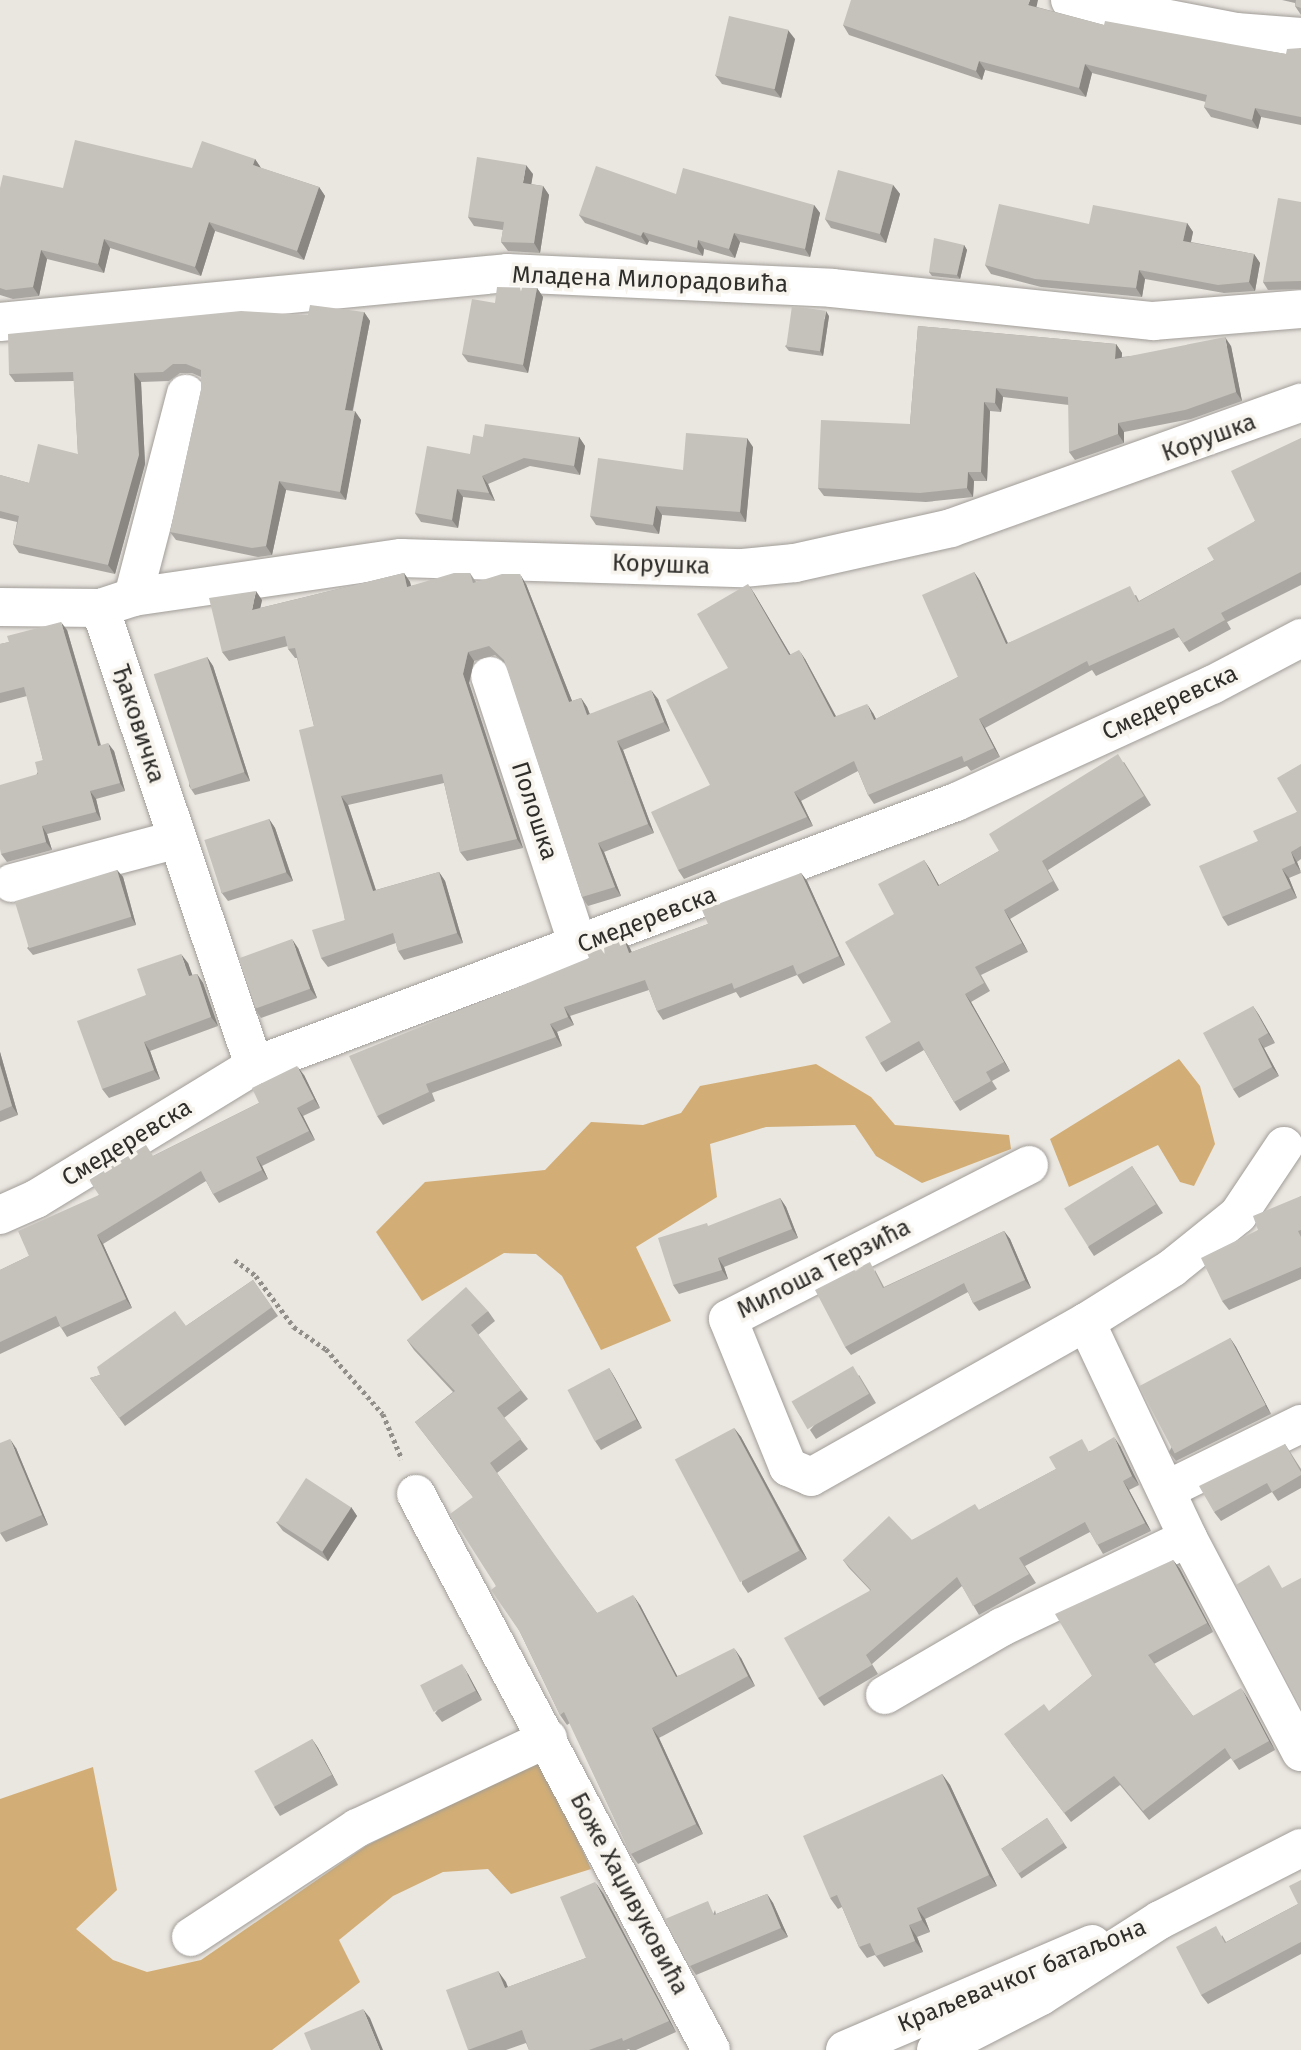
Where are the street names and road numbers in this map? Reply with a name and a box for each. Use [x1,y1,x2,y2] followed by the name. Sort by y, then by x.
[511,261,789,299] street label: Младена Милорадовића
[1158,408,1260,468] street label: Корушка
[612,549,710,581] street label: Корушка
[1098,659,1242,747] street label: Смедеревска
[105,661,171,787] street label: Ђаковичка
[505,758,563,864] street label: Полошка
[574,880,720,960] street label: Смедеревска
[57,1093,197,1193] street label: Смедеревска
[732,1213,916,1325] street label: Милоша Терзића
[563,1788,695,2000] street label: Боже Хаџивуковића
[894,1913,1150,2039] street label: Краљевачког батаљона

